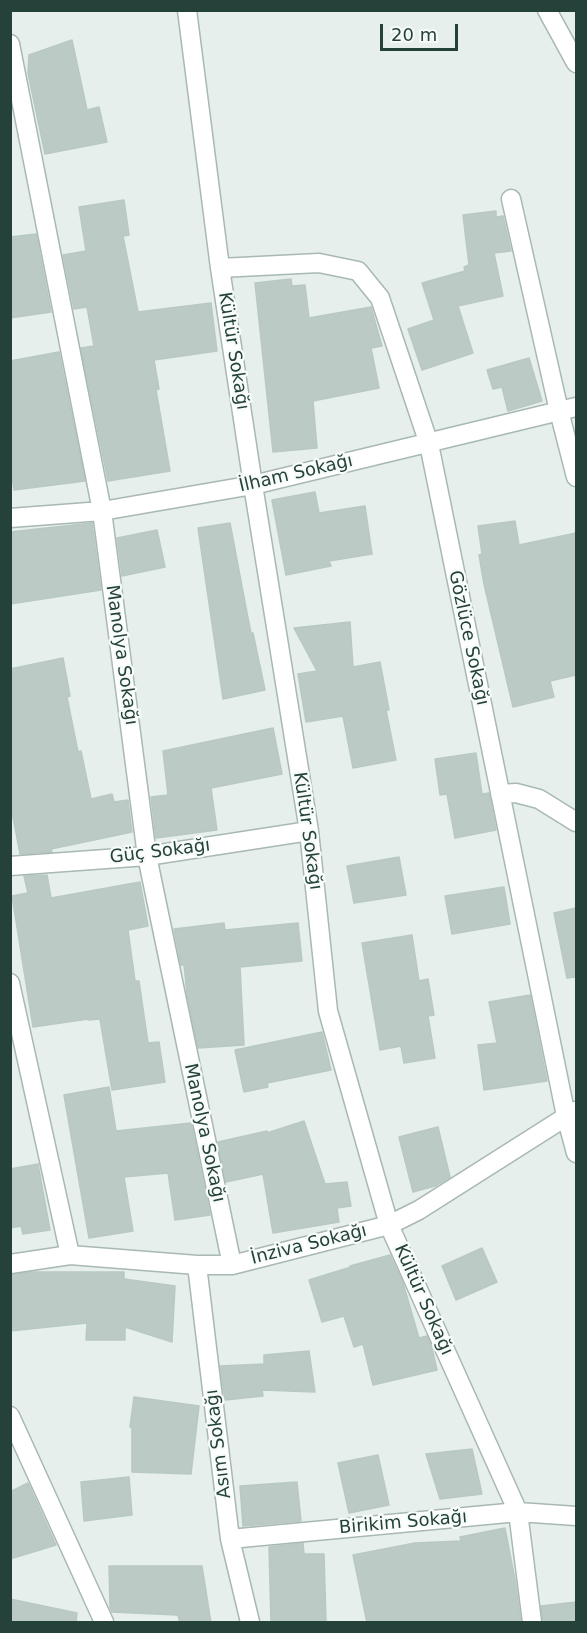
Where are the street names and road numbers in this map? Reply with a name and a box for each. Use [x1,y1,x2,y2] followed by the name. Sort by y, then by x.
[213,291,253,411] street label: Kültür Sokağı
[237,450,355,498] street label: İlham Sokağı
[443,569,493,707] street label: Gözlüce Sokağı
[100,583,142,727] street label: Manolya Sokağı
[288,771,326,891] street label: Kültür Sokağı
[109,835,211,869] street label: Güç Sokağı
[179,1062,229,1204] street label: Manolya Sokağı
[249,1220,369,1270] street label: İnziva Sokağı
[389,1241,457,1359] street label: Kültür Sokağı
[202,1388,236,1500] street label: Asım Sokağı
[338,1507,468,1539] street label: Birikim Sokağı

